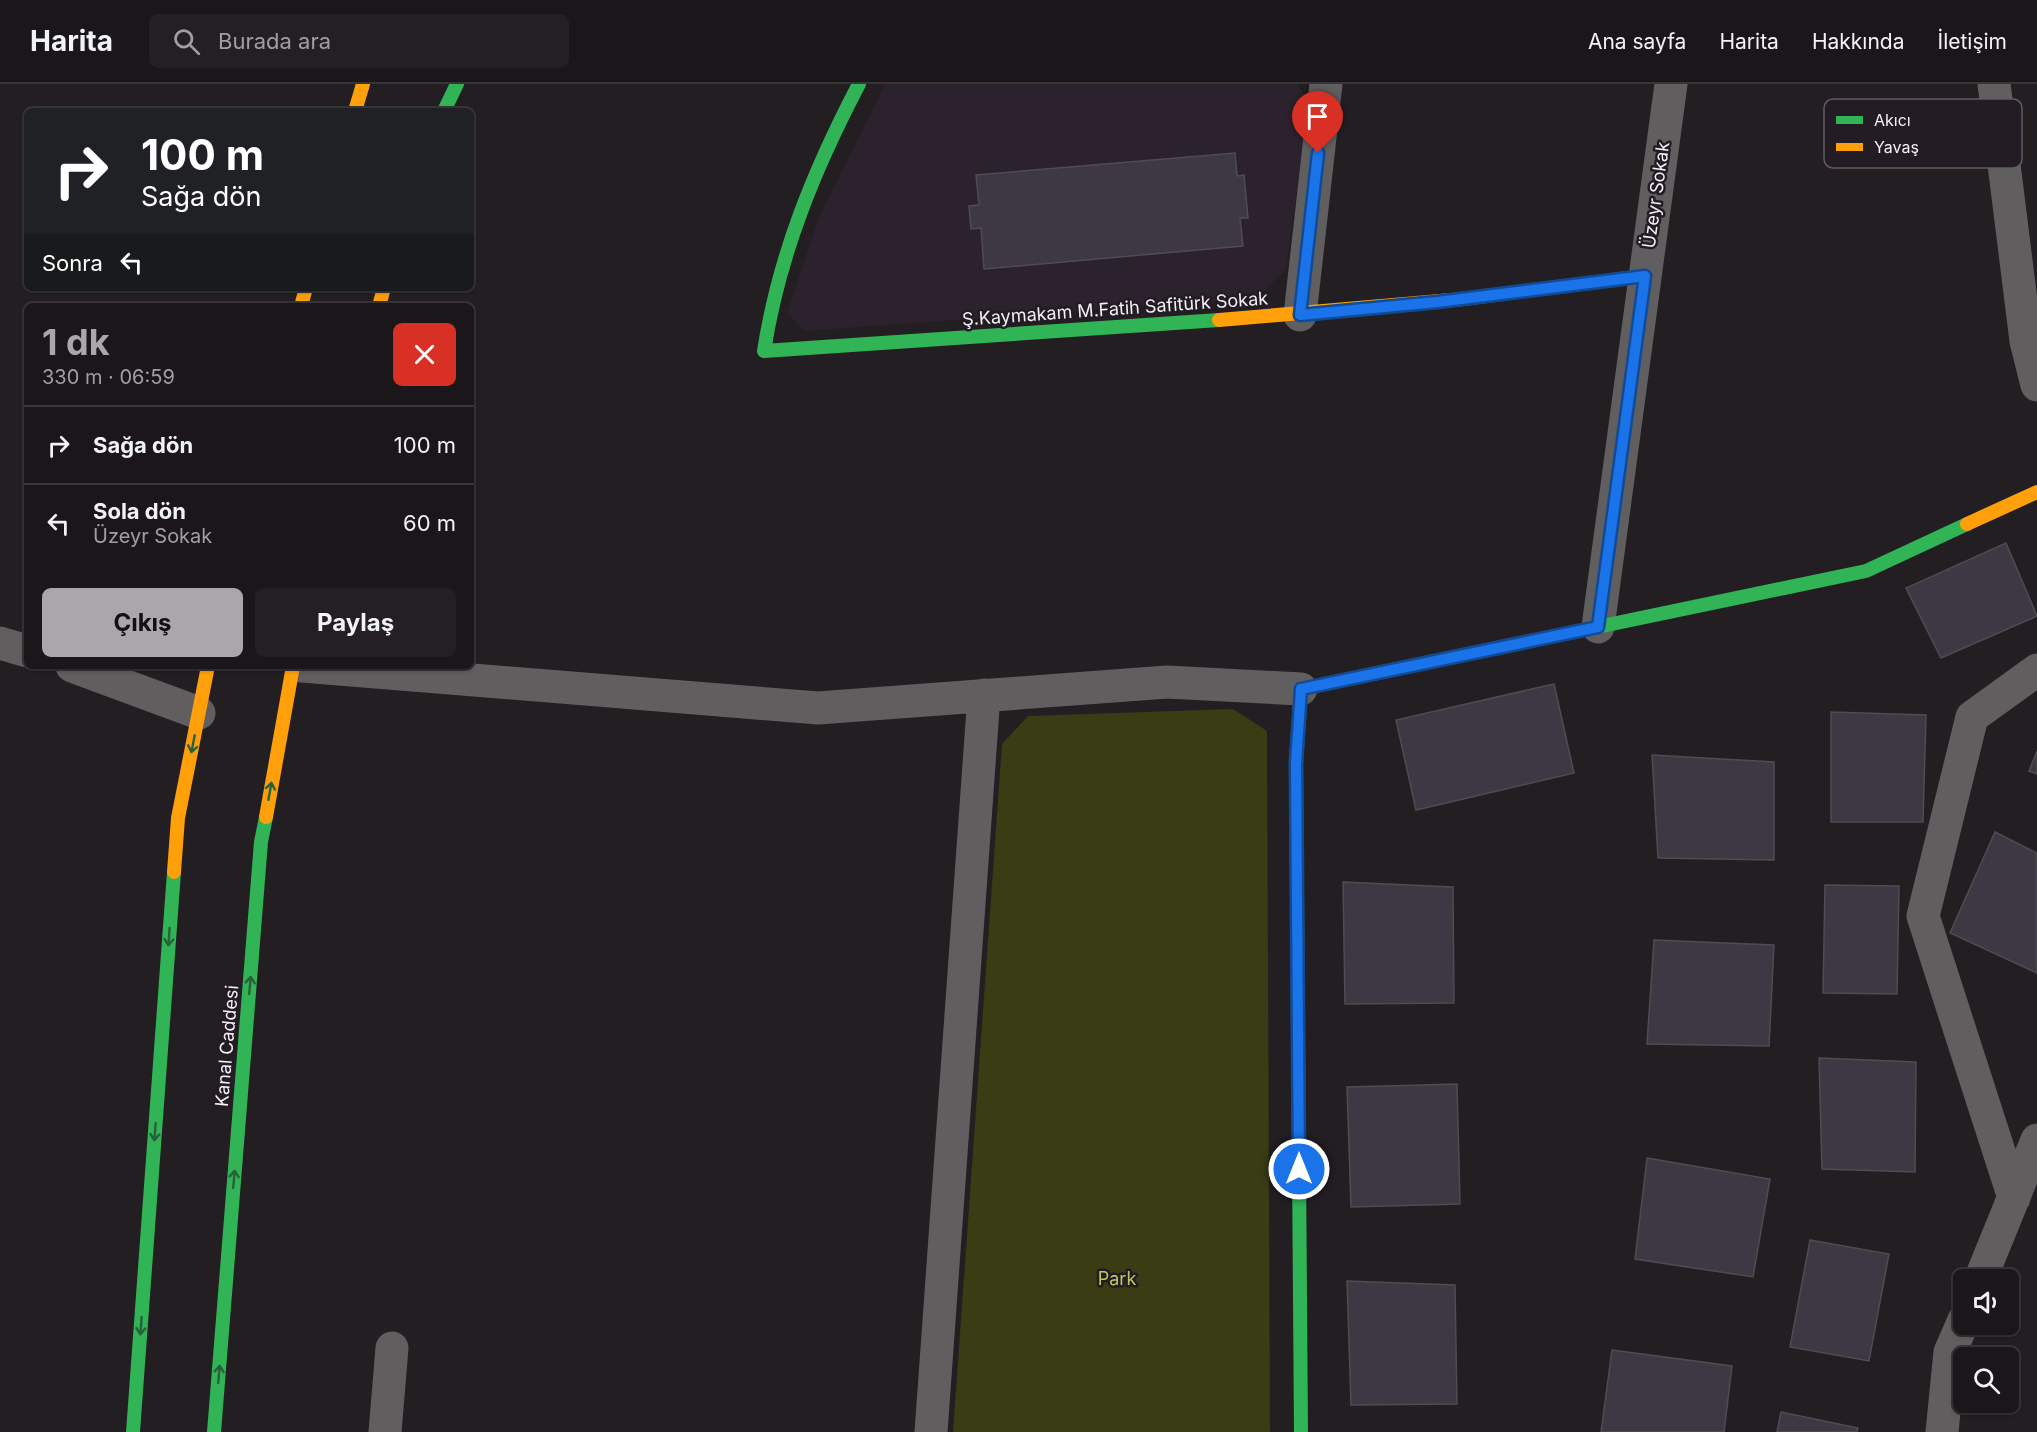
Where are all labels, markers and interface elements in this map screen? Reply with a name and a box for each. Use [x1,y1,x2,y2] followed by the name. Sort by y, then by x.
[149,14,569,68] search box
[30,24,113,58] text: Harita
[170,25,203,58] icon: search
[218,28,331,54] text: Burada ara
[1588,29,1686,54] text: Ana sayfa
[1719,29,1779,54] text: Harita
[1812,29,1905,54] text: Hakkında
[1938,29,2007,54] text: İletişim
[1292,91,1343,153] pin
[1824,99,2022,168] legend
[1301,100,1334,133] icon: arrive
[1874,110,1911,130] text: Akıcı
[141,129,264,180] text: 100 m
[42,132,120,210] icon: right
[1874,137,1919,157] text: Yavaş
[1637,140,1673,250] street label: Üzeyr Sokak
[141,180,261,213] text: Sağa dön
[115,246,148,279] icon: left
[42,250,103,276] text: Sonra
[961,287,1269,330] street label: Ş.Kaymakam M.Fatih Safitürk Sokak
[42,320,110,364] text: 1 dk
[393,323,456,386] button: close
[42,365,175,389] text: 330 m · 06:59
[42,429,75,462] icon: right
[93,432,193,458] text: Sağa dön
[394,432,456,458] text: 100 m
[93,498,186,524] text: Sola dön
[42,507,75,540] icon: left
[403,510,456,536] text: 60 m
[93,524,212,548] text: Üzeyr Sokak
[42,588,243,657] button: Çıkış
[255,588,456,657] button: Paylaş
[187,734,198,753] one-way arrow
[265,782,276,802] one-way arrow
[163,927,174,947] one-way arrow
[244,975,255,995] one-way arrow
[211,984,242,1108] street label: Kanal Caddesi
[149,1121,160,1141] one-way arrow
[1267,1137,1331,1201] position arrow
[229,1170,240,1190] one-way arrow
[1098,1268,1136,1289] park label: Park
[1953,1269,2019,1413] map controls
[1953,1269,2019,1335] button: sound
[135,1316,146,1336] one-way arrow
[1953,1347,2019,1413] button: search
[214,1364,225,1384] one-way arrow

